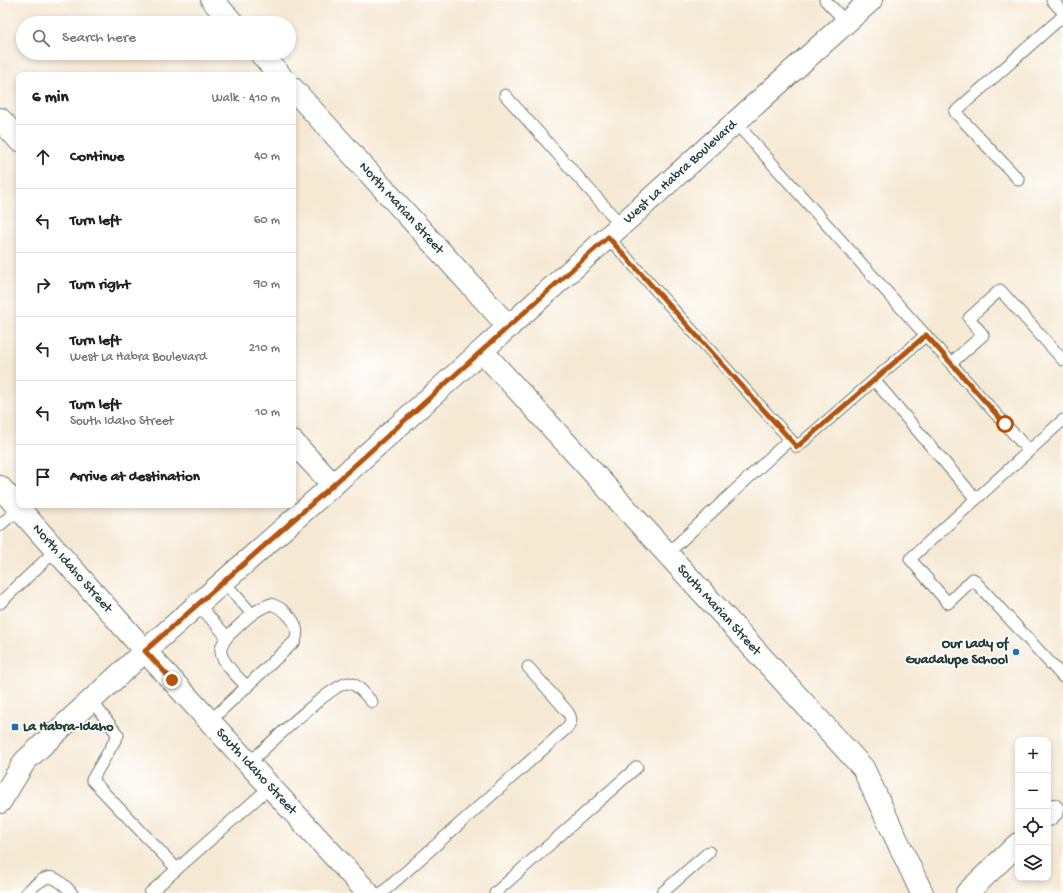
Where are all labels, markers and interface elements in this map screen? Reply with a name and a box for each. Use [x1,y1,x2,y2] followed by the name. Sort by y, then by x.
[16,16,296,60] search box
[30,27,52,49] icon: search
[62,29,136,47] text: Search here
[32,88,68,108] text: 6 min
[212,91,280,106] text: Walk · 410 m
[620,115,742,228] street label: West La Habra Boulevard
[32,146,54,168] icon: ahead
[70,148,124,166] text: Continue
[254,149,280,164] text: 40 m
[355,159,448,259] street label: North Marian Street
[32,210,54,232] icon: left
[70,212,121,230] text: Turn left
[254,213,280,228] text: 60 m
[32,274,54,296] icon: right
[70,276,130,294] text: Turn right
[254,277,280,292] text: 90 m
[70,332,121,350] text: Turn left
[32,338,54,360] icon: left
[249,341,280,356] text: 210 m
[70,350,207,365] text: West La Habra Boulevard
[70,396,121,414] text: Turn left
[32,402,54,424] icon: left
[255,405,280,420] text: 10 m
[70,414,174,429] text: South Idaho Street
[996,415,1014,433] route start
[32,466,54,488] icon: arrive
[70,468,200,486] text: Arrive at destination
[28,521,117,618] street label: North Idaho Street
[673,561,766,660] street label: South Marian Street
[905,636,1010,669] place label: Our Lady of Guadalupe School
[1011,647,1021,657] marker: Our Lady of Guadalupe School
[163,671,181,689] route end
[23,719,114,736] place label: La Habra-Idaho
[10,722,20,732] marker: La Habra-Idaho
[212,725,301,819] street label: South Idaho Street
[1015,737,1051,881] map controls
[1015,737,1051,773] button: +
[1015,773,1051,809] button: −
[1015,809,1051,845] button: locate
[1015,845,1051,881] button: layers

